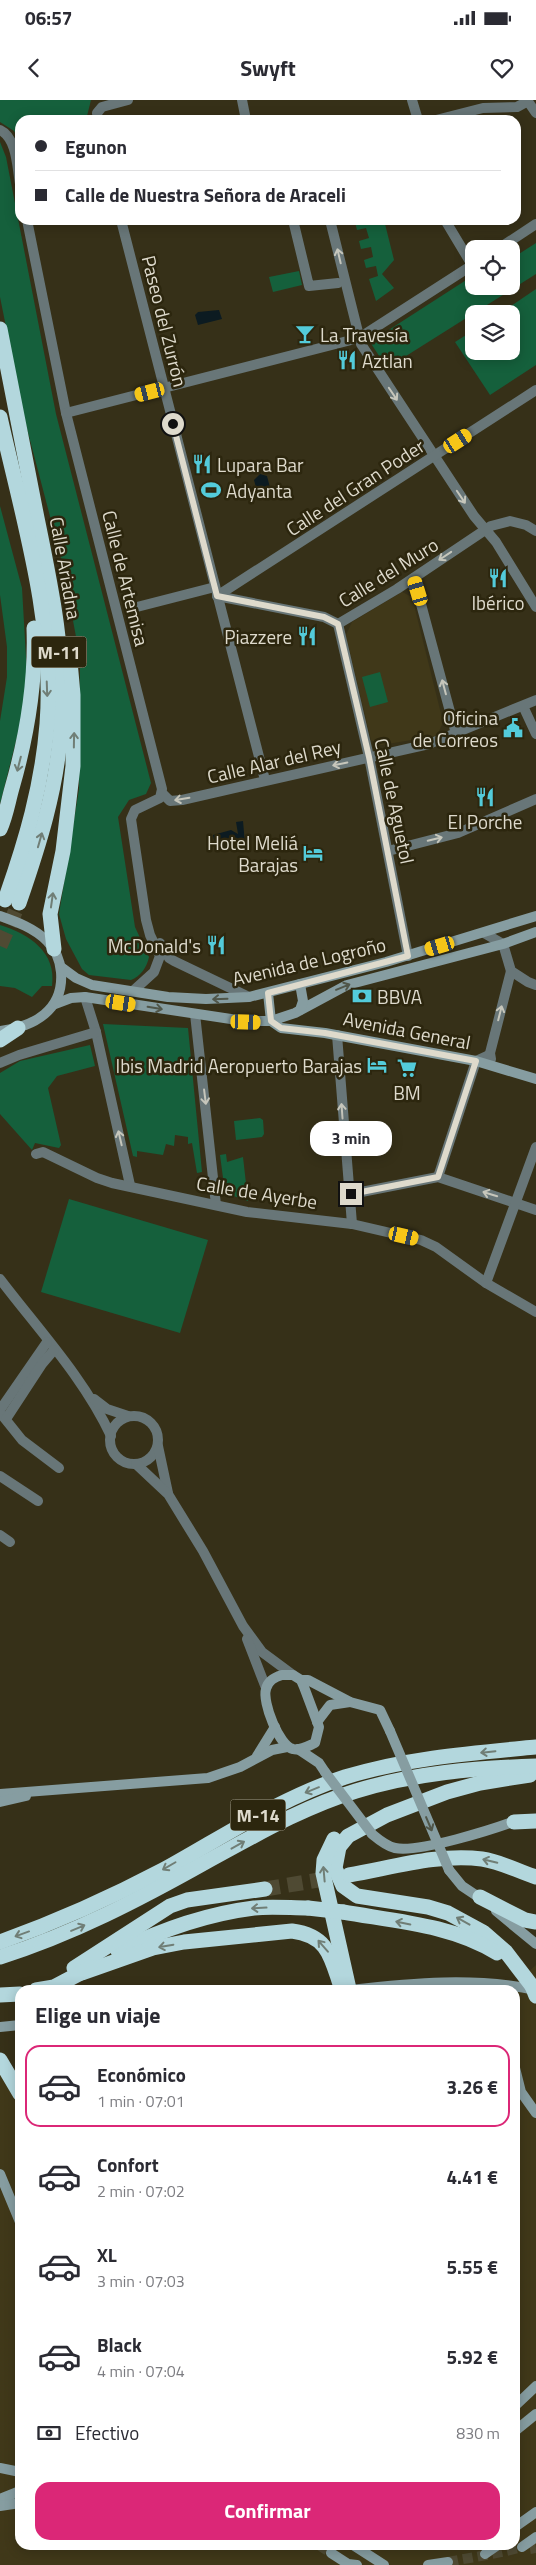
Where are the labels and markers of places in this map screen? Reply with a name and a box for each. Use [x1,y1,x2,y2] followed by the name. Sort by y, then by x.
[320,320,409,349] place label: La Travesía
[294,323,316,345] bar icon: La Travesía
[362,346,413,375] place label: Aztlan
[336,349,358,371] restaurant icon: Aztlan
[217,450,304,479] place label: Lupara Bar
[191,453,213,475] restaurant icon: Lupara Bar
[226,476,293,505] place label: Adyanta
[200,479,222,501] sports icon: Adyanta
[487,567,509,589] restaurant icon: Ibérico
[471,588,525,617] place label: Ibérico
[224,622,292,651] place label: Piazzere
[296,625,318,647] restaurant icon: Piazzere
[413,703,498,754] place label: Oficina de Correos
[502,717,524,739] public building icon: Oficina de Correos
[474,786,496,808] restaurant icon: El Porche
[448,807,522,836] place label: El Porche
[207,828,298,879] place label: Hotel Meliá Barajas
[302,842,324,864] hotel icon: Hotel Meliá Barajas
[108,931,201,960] place label: McDonald's
[205,934,227,956] restaurant icon: McDonald's
[377,982,422,1011] place label: BBVA
[351,985,373,1007] bank icon: BBVA
[115,1051,362,1080] place label: Ibis Madrid Aeropuerto Barajas
[366,1054,388,1076] hotel icon: Ibis Madrid Aeropuerto Barajas
[396,1057,418,1079] supermarket icon: BM
[393,1078,421,1107] place label: BM

